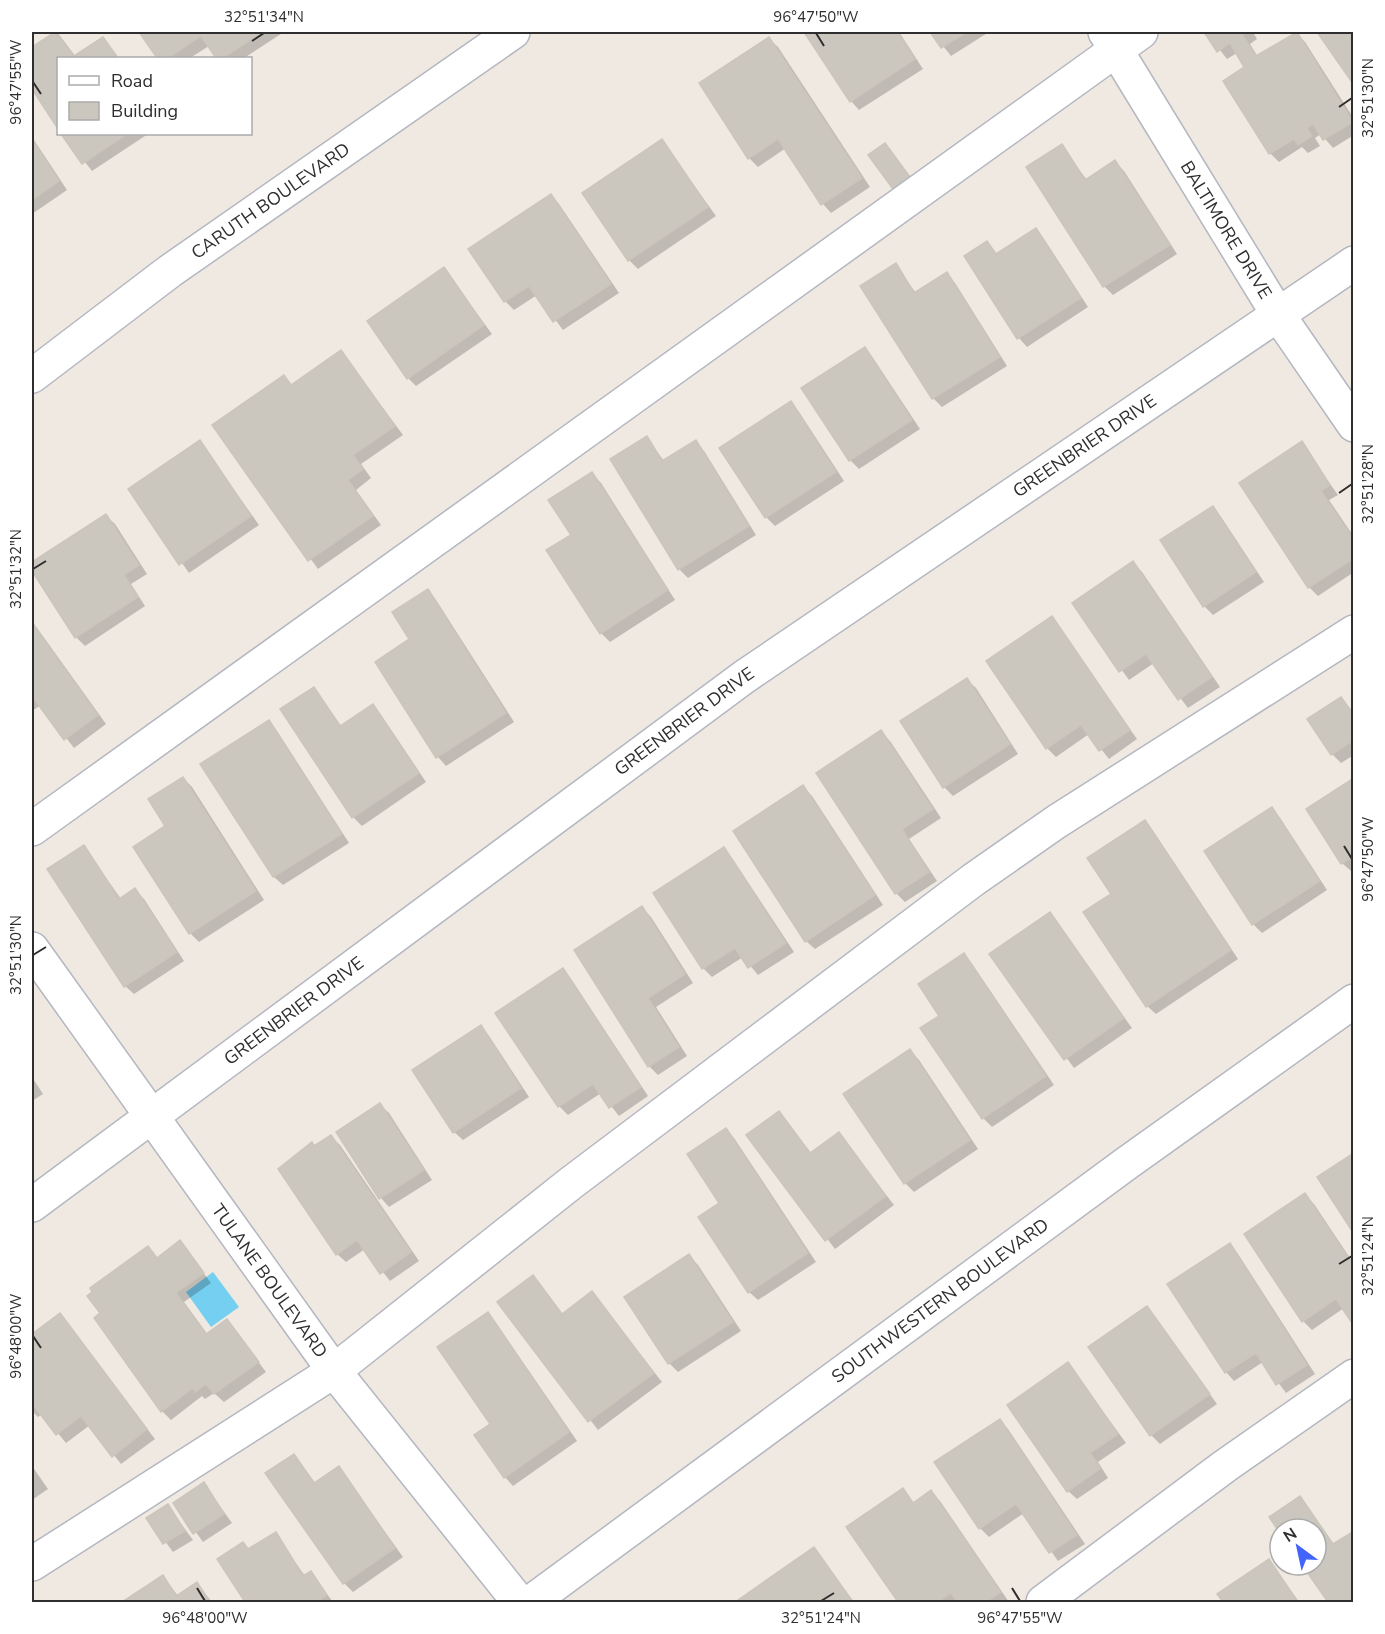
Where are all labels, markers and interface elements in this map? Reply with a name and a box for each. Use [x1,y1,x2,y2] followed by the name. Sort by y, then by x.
[224,7,304,27] text: 32°51'34"N
[773,7,859,27] text: 96°47'50"W
[6,39,26,125] text: 96°47'55"W
[57,57,252,135] legend
[1358,58,1378,138] text: 32°51'30"N
[111,69,153,93] text: Road
[111,99,178,123] text: Building
[186,137,355,265] street label: CARUTH BOULEVARD
[1175,156,1277,303] street label: BALTIMORE DRIVE
[1008,389,1161,503] street label: GREENBRIER DRIVE
[1358,444,1378,524] text: 32°51'28"N
[6,529,26,609] text: 32°51'32"N
[609,662,759,781] street label: GREENBRIER DRIVE
[1358,816,1378,902] text: 96°47'50"W
[6,915,26,995] text: 32°51'30"N
[219,951,369,1071] street label: GREENBRIER DRIVE
[206,1199,333,1363] street label: TULANE BOULEVARD
[827,1213,1053,1389] street label: SOUTHWESTERN BOULEVARD
[1358,1216,1378,1296] text: 32°51'24"N
[6,1293,26,1379] text: 96°48'00"W
[1268,1517,1328,1577] north arrow
[1279,1523,1301,1548] text: N
[162,1608,248,1628] text: 96°48'00"W
[781,1608,861,1628] text: 32°51'24"N
[977,1608,1063,1628] text: 96°47'55"W

